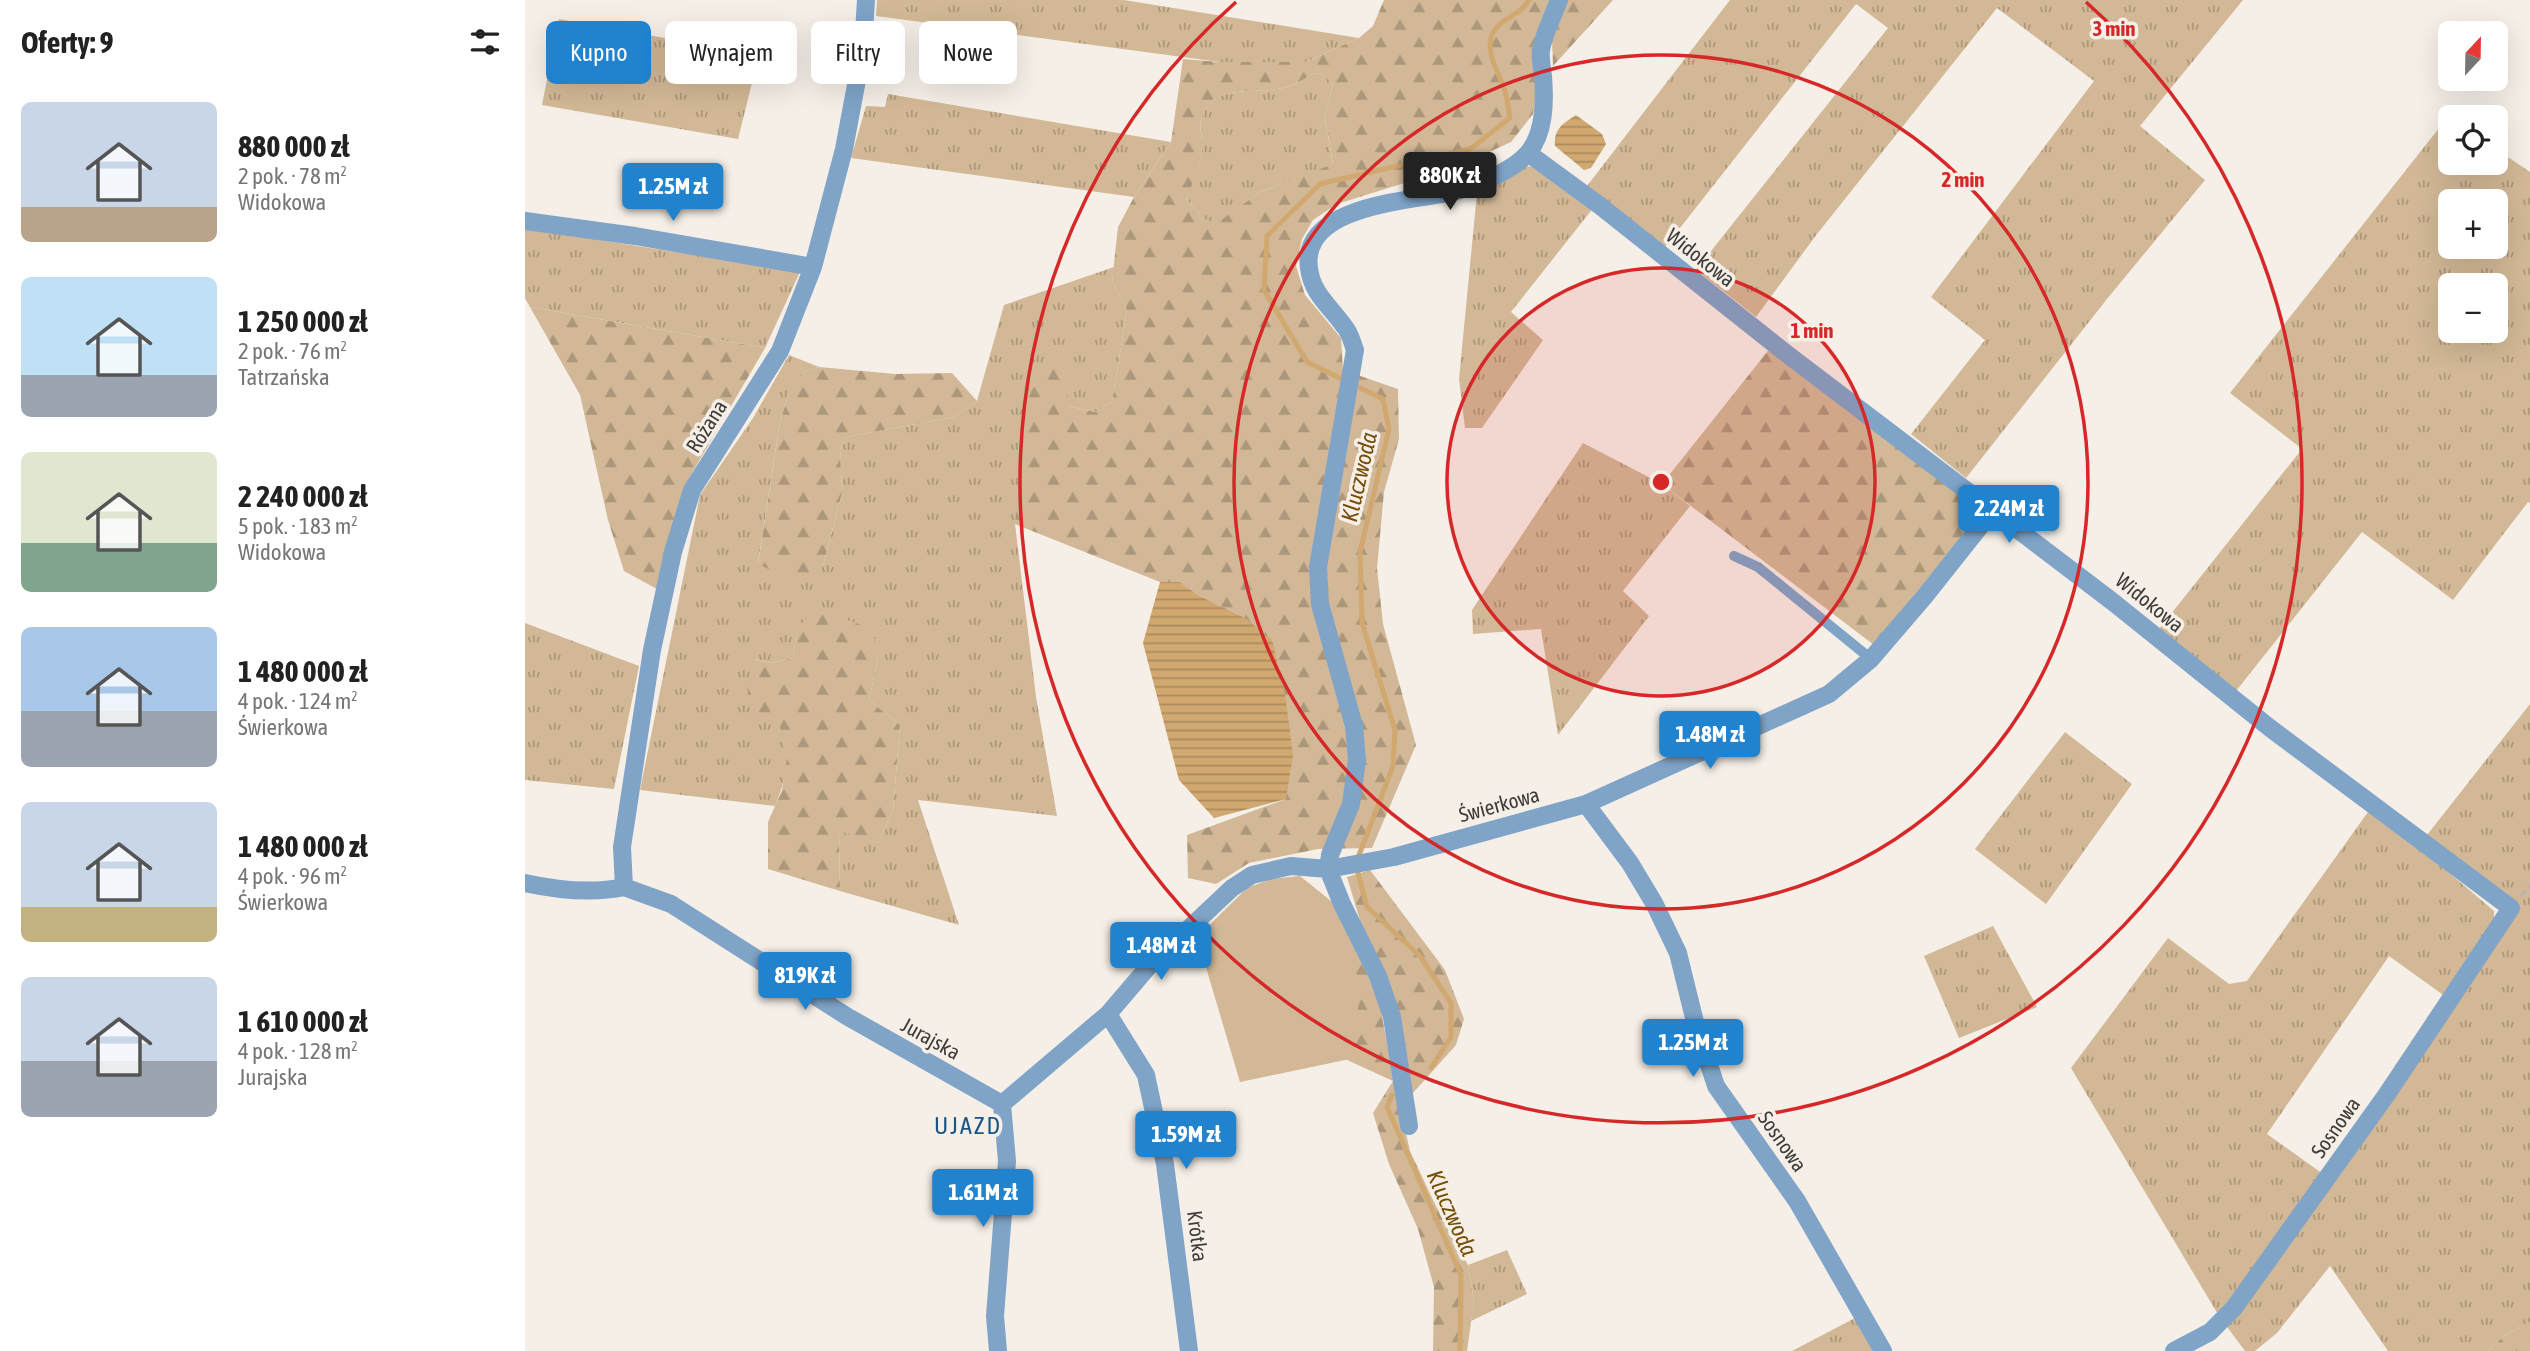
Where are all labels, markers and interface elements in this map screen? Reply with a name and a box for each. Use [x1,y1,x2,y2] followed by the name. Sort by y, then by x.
[2093,16,2135,40] text: 3 min
[546,21,651,84] chip: Kupno
[665,21,797,84] chip: Wynajem
[811,21,905,84] chip: Filtry
[919,21,1017,84] chip: Nowe
[2438,21,2508,91] north arrow
[2438,21,2508,343] map controls
[466,23,504,61] icon: filters
[21,25,114,59] text: Oferty: 9
[2438,105,2508,175] button: locate
[238,129,350,163] text: 880 000 zł
[77,130,161,214] icon: home
[1385,152,1515,212] pin: 880K zł
[1419,162,1481,188] text: 880K zł
[238,163,347,189] text: 2 pok. · 78 m²
[601,164,745,223] pin: 1.25M zł
[1942,167,1984,191] text: 2 min
[638,173,708,199] text: 1.25M zł
[238,189,326,215] text: Widokowa
[2438,189,2508,259] button: +
[1662,223,1740,291] street label: Widokowa
[2438,273,2508,343] button: −
[238,304,368,338] text: 1 250 000 zł
[77,305,161,389] icon: home
[1791,318,1833,342] text: 1 min
[238,338,347,364] text: 2 pok. · 76 m²
[238,364,330,390] text: Tatrzańska
[681,395,731,457] street label: Różana
[1336,429,1382,524] water label: Kluczwoda
[1649,470,1673,494] centre of rings
[238,479,368,513] text: 2 240 000 zł
[77,480,161,564] icon: home
[1937,486,2081,545] pin: 2.24M zł
[1974,495,2044,521] text: 2.24M zł
[238,513,358,539] text: 5 pok. · 183 m²
[238,539,326,565] text: Widokowa
[2111,567,2189,637] street label: Widokowa
[238,654,368,688] text: 1 480 000 zł
[77,655,161,739] icon: home
[238,688,358,714] text: 4 pok. · 124 m²
[1638,712,1782,771] pin: 1.48M zł
[238,714,328,740] text: Świerkowa
[1675,721,1745,747] text: 1.48M zł
[1456,782,1542,826] street label: Świerkowa
[238,829,368,863] text: 1 480 000 zł
[77,830,161,914] icon: home
[238,863,347,889] text: 4 pok. · 96 m²
[238,889,328,915] text: Świerkowa
[1089,922,1233,982] pin: 1.48M zł
[1126,932,1196,958] text: 1.48M zł
[740,953,870,1012] pin: 819K zł
[774,962,836,988] text: 819K zł
[238,1004,368,1038] text: 1 610 000 zł
[77,1005,161,1089] icon: home
[897,1012,965,1064] street label: Jurajska
[1621,1020,1765,1079] pin: 1.25M zł
[1658,1029,1728,1055] text: 1.25M zł
[238,1038,358,1064] text: 4 pok. · 128 m²
[238,1064,308,1090] text: Jurajska
[2306,1092,2364,1162] street label: Sosnowa
[1754,1106,1812,1176] street label: Sosnowa
[934,1112,1002,1139] district label: UJAZD
[1114,1112,1258,1171] pin: 1.59M zł
[1151,1121,1221,1147] text: 1.59M zł
[1422,1166,1483,1260] water label: Kluczwoda
[911,1170,1055,1229] pin: 1.61M zł
[948,1179,1018,1205] text: 1.61M zł
[1183,1209,1213,1263] street label: Krótka

